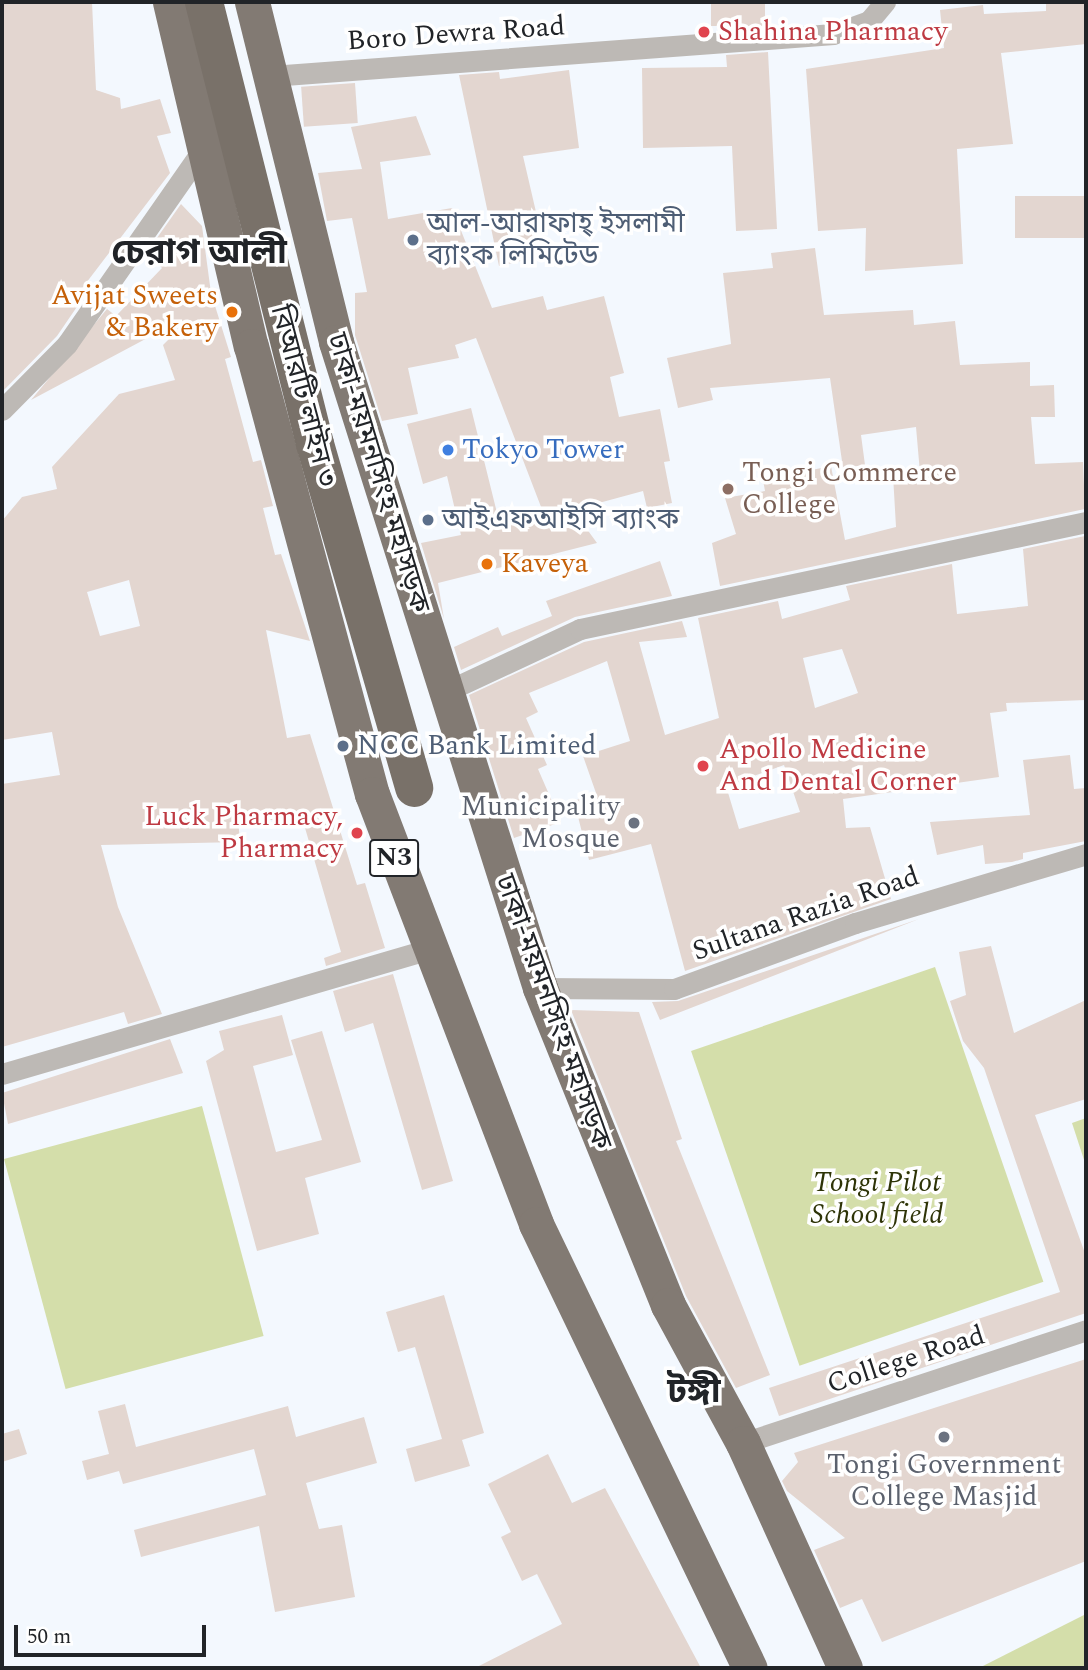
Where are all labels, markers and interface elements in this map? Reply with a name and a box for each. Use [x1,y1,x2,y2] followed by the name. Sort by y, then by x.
[346,10,566,58] street label: Boro Dewra Road
[718,15,948,49] place label: Shahina Pharmacy
[696,24,712,40] marker: Shahina Pharmacy
[427,207,685,273] place label: আল-আরাফাহ্ ইসলামী ব্যাংক লিমিটেড
[111,232,287,274] district label: চেরাগ আলী
[405,232,421,248] marker: আল-আরাফাহ্ ইসলামী ব্যাংক লিমিটেড
[51,279,218,345] place label: Avijat Sweets & Bakery
[263,302,343,490] street label: বিআরটি লাইন ৩
[224,304,240,320] marker: Avijat Sweets & Bakery
[319,329,437,617] street label: ঢাকা-ময়মনসিংহ মহাসড়ক
[462,433,624,467] place label: Tokyo Tower
[440,442,456,458] marker: Tokyo Tower
[742,456,957,522] place label: Tongi Commerce College
[720,481,736,497] marker: Tongi Commerce College
[442,503,679,537] place label: আইএফআইসি ব্যাংক
[420,512,436,528] marker: আইএফআইসি ব্যাংক
[501,547,588,581] place label: Kaveya
[479,556,495,572] marker: Kaveya
[357,729,596,763] place label: NCC Bank Limited
[719,733,957,799] place label: Apollo Medicine And Dental Corner
[335,738,351,754] marker: NCC Bank Limited
[693,756,713,776] marker: Apollo Medicine And Dental Corner
[460,790,620,856] place label: Municipality Mosque
[144,800,343,866] place label: Luck Pharmacy, Pharmacy
[626,815,642,831] marker: Municipality Mosque
[349,825,365,841] marker: Luck Pharmacy, Pharmacy
[368,836,420,880] road number: N3
[688,859,924,969] street label: Sultana Razia Road
[488,870,618,1154] street label: ঢাকা-ময়মনসিংহ মহাসড়ক
[811,1166,943,1232] park label: Tongi Pilot School field
[823,1319,989,1401] street label: College Road
[667,1371,721,1413] district label: টঙ্গী
[936,1429,952,1445] marker: Tongi Government College Masjid
[827,1448,1061,1514] place label: Tongi Government College Masjid
[18,1610,210,1654] scale bar
[27,1621,71,1653] text: 50 m

